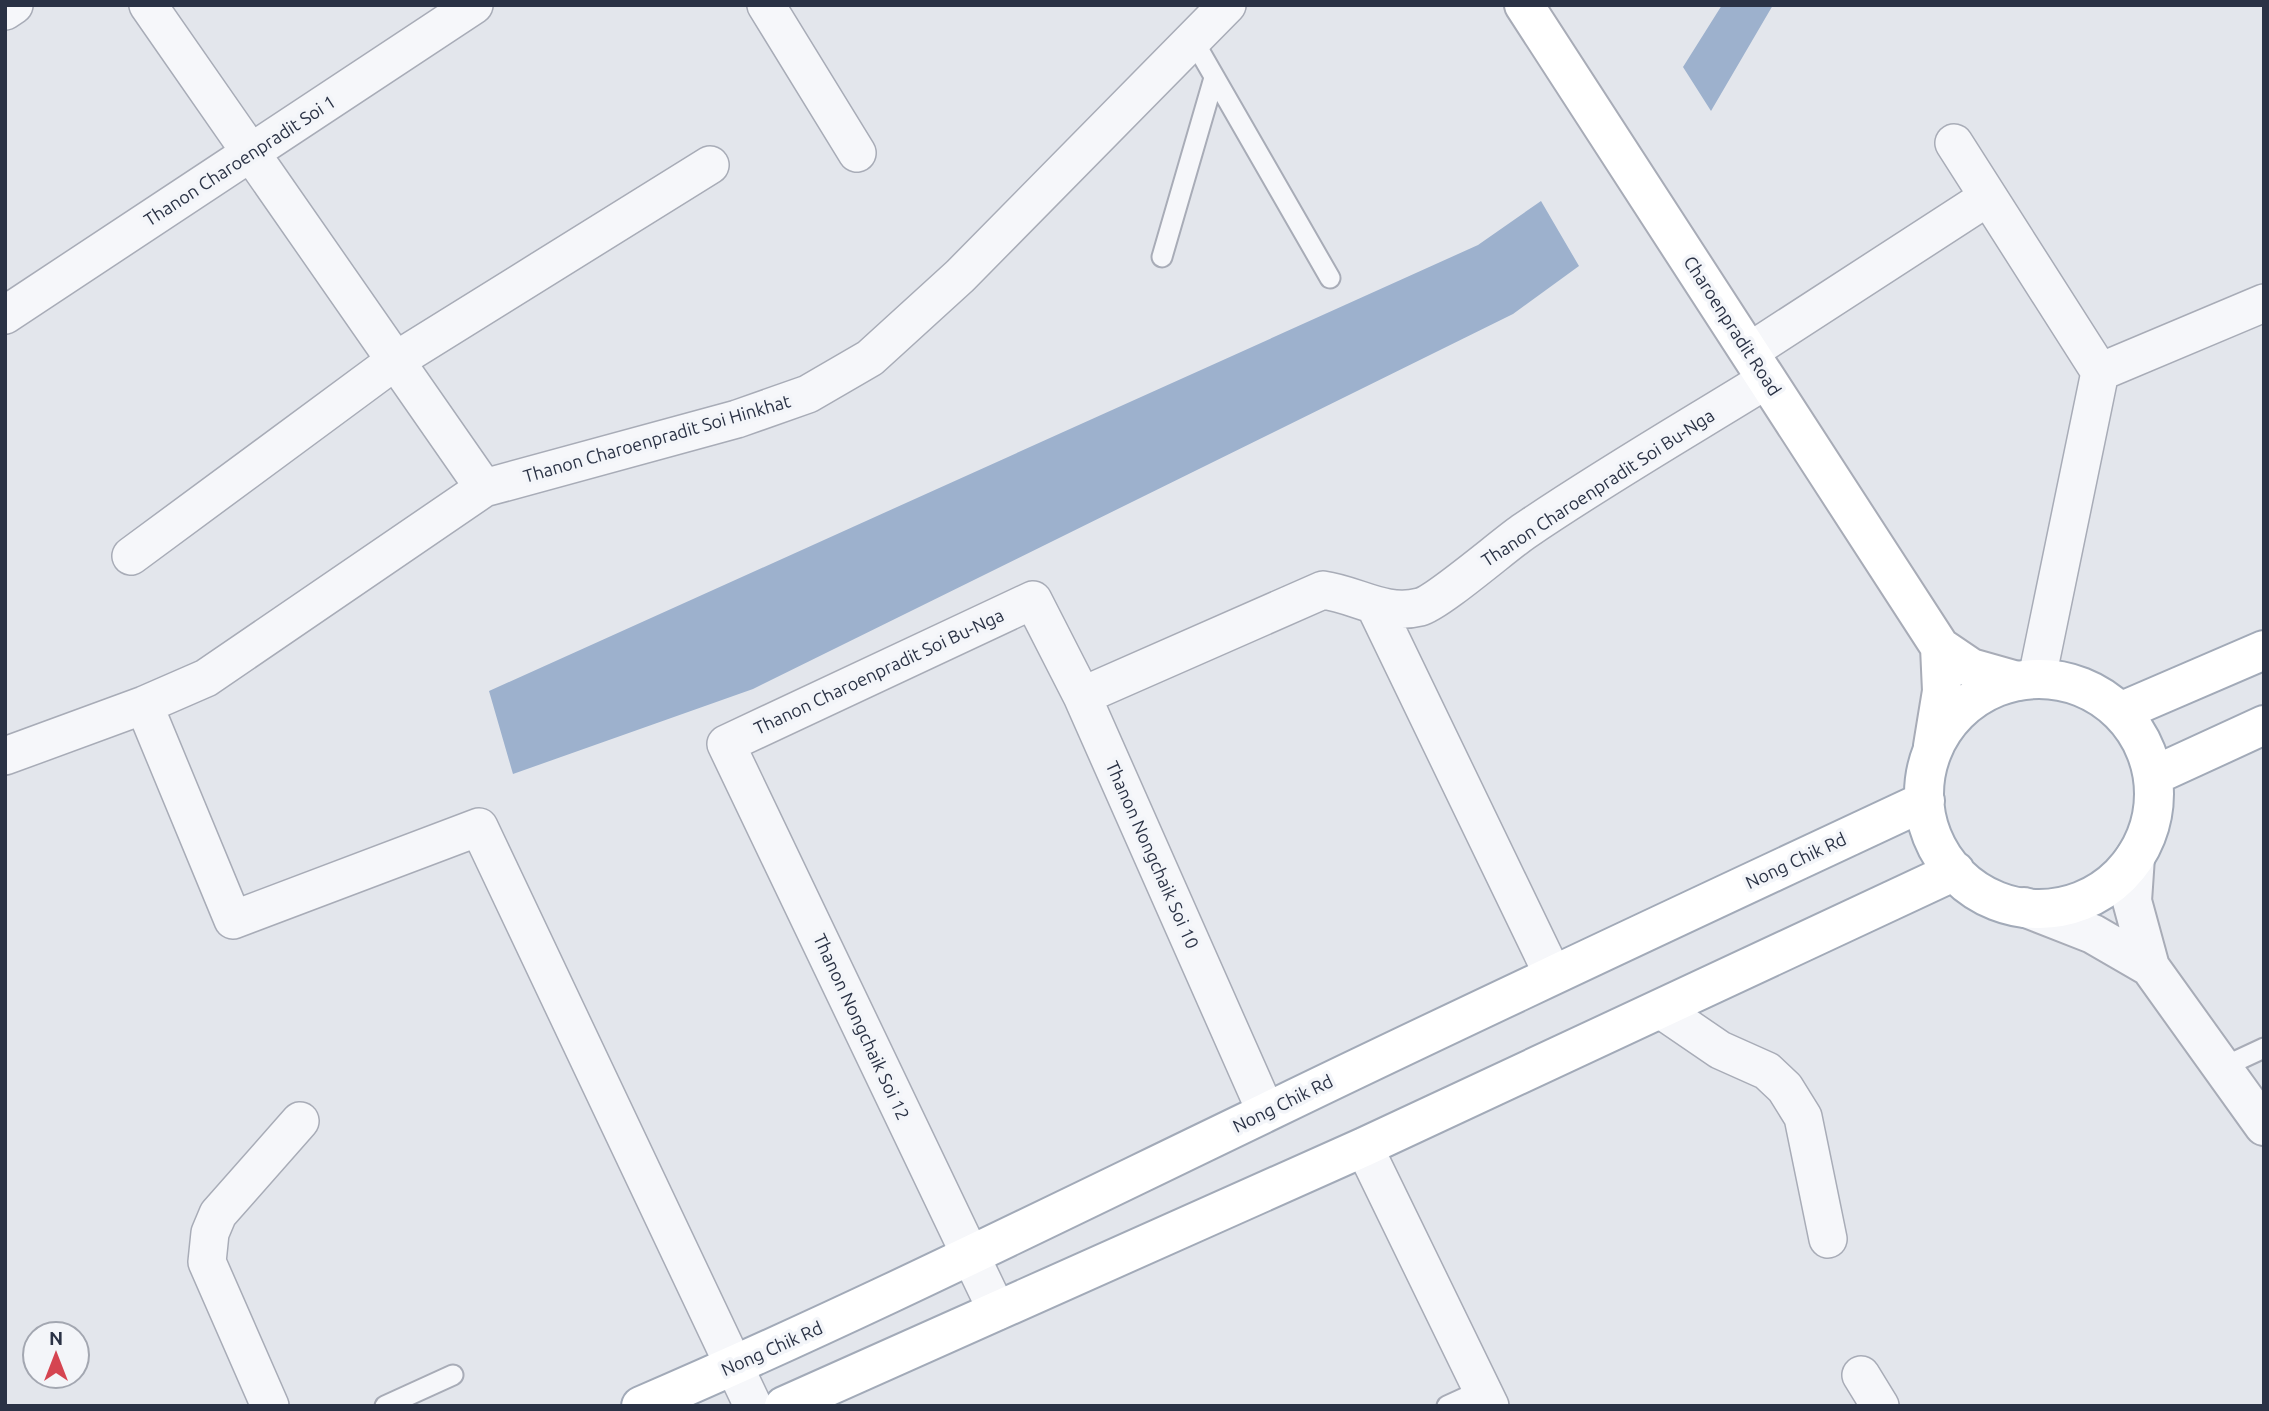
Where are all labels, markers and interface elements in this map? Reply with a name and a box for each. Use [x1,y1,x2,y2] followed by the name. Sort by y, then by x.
[140,91,339,230] street label: Thanon Charoenpradit Soi 1
[1680,252,1785,399] street label: Charoenpradit Road
[521,390,793,486] street label: Thanon Charoenpradit Soi Hinkhat
[1477,404,1718,570] street label: Thanon Charoenpradit Soi Bu-Nga
[750,604,1007,738] street label: Thanon Charoenpradit Soi Bu-Nga
[1102,758,1203,951] street label: Thanon Nongchaik Soi 10
[1742,828,1849,892] street label: Nong Chik Rd
[810,930,914,1123] street label: Thanon Nongchaik Soi 12
[1229,1070,1336,1136] street label: Nong Chik Rd
[718,1317,825,1379] street label: Nong Chik Rd
[21,1320,91,1390] north arrow
[49,1327,63,1349] text: N

